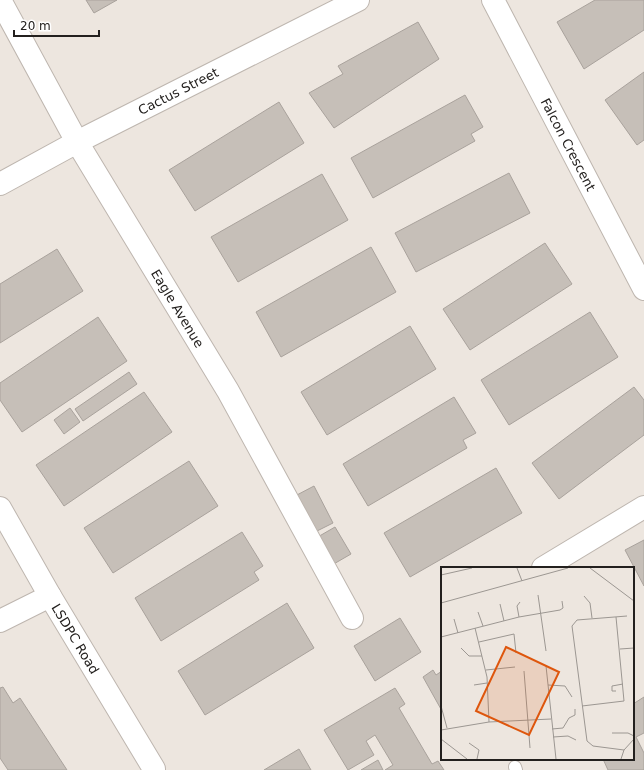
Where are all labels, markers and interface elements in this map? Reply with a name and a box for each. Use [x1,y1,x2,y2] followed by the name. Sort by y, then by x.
[14,12,99,38] scale bar
[20,19,51,33] text: 20 m
[135,64,221,117] street label: Cactus Street
[538,95,599,194] street label: Falcon Crescent
[148,267,207,350] street label: Eagle Avenue
[441,567,634,760] inset map
[49,601,102,676] street label: LSDPC Road

